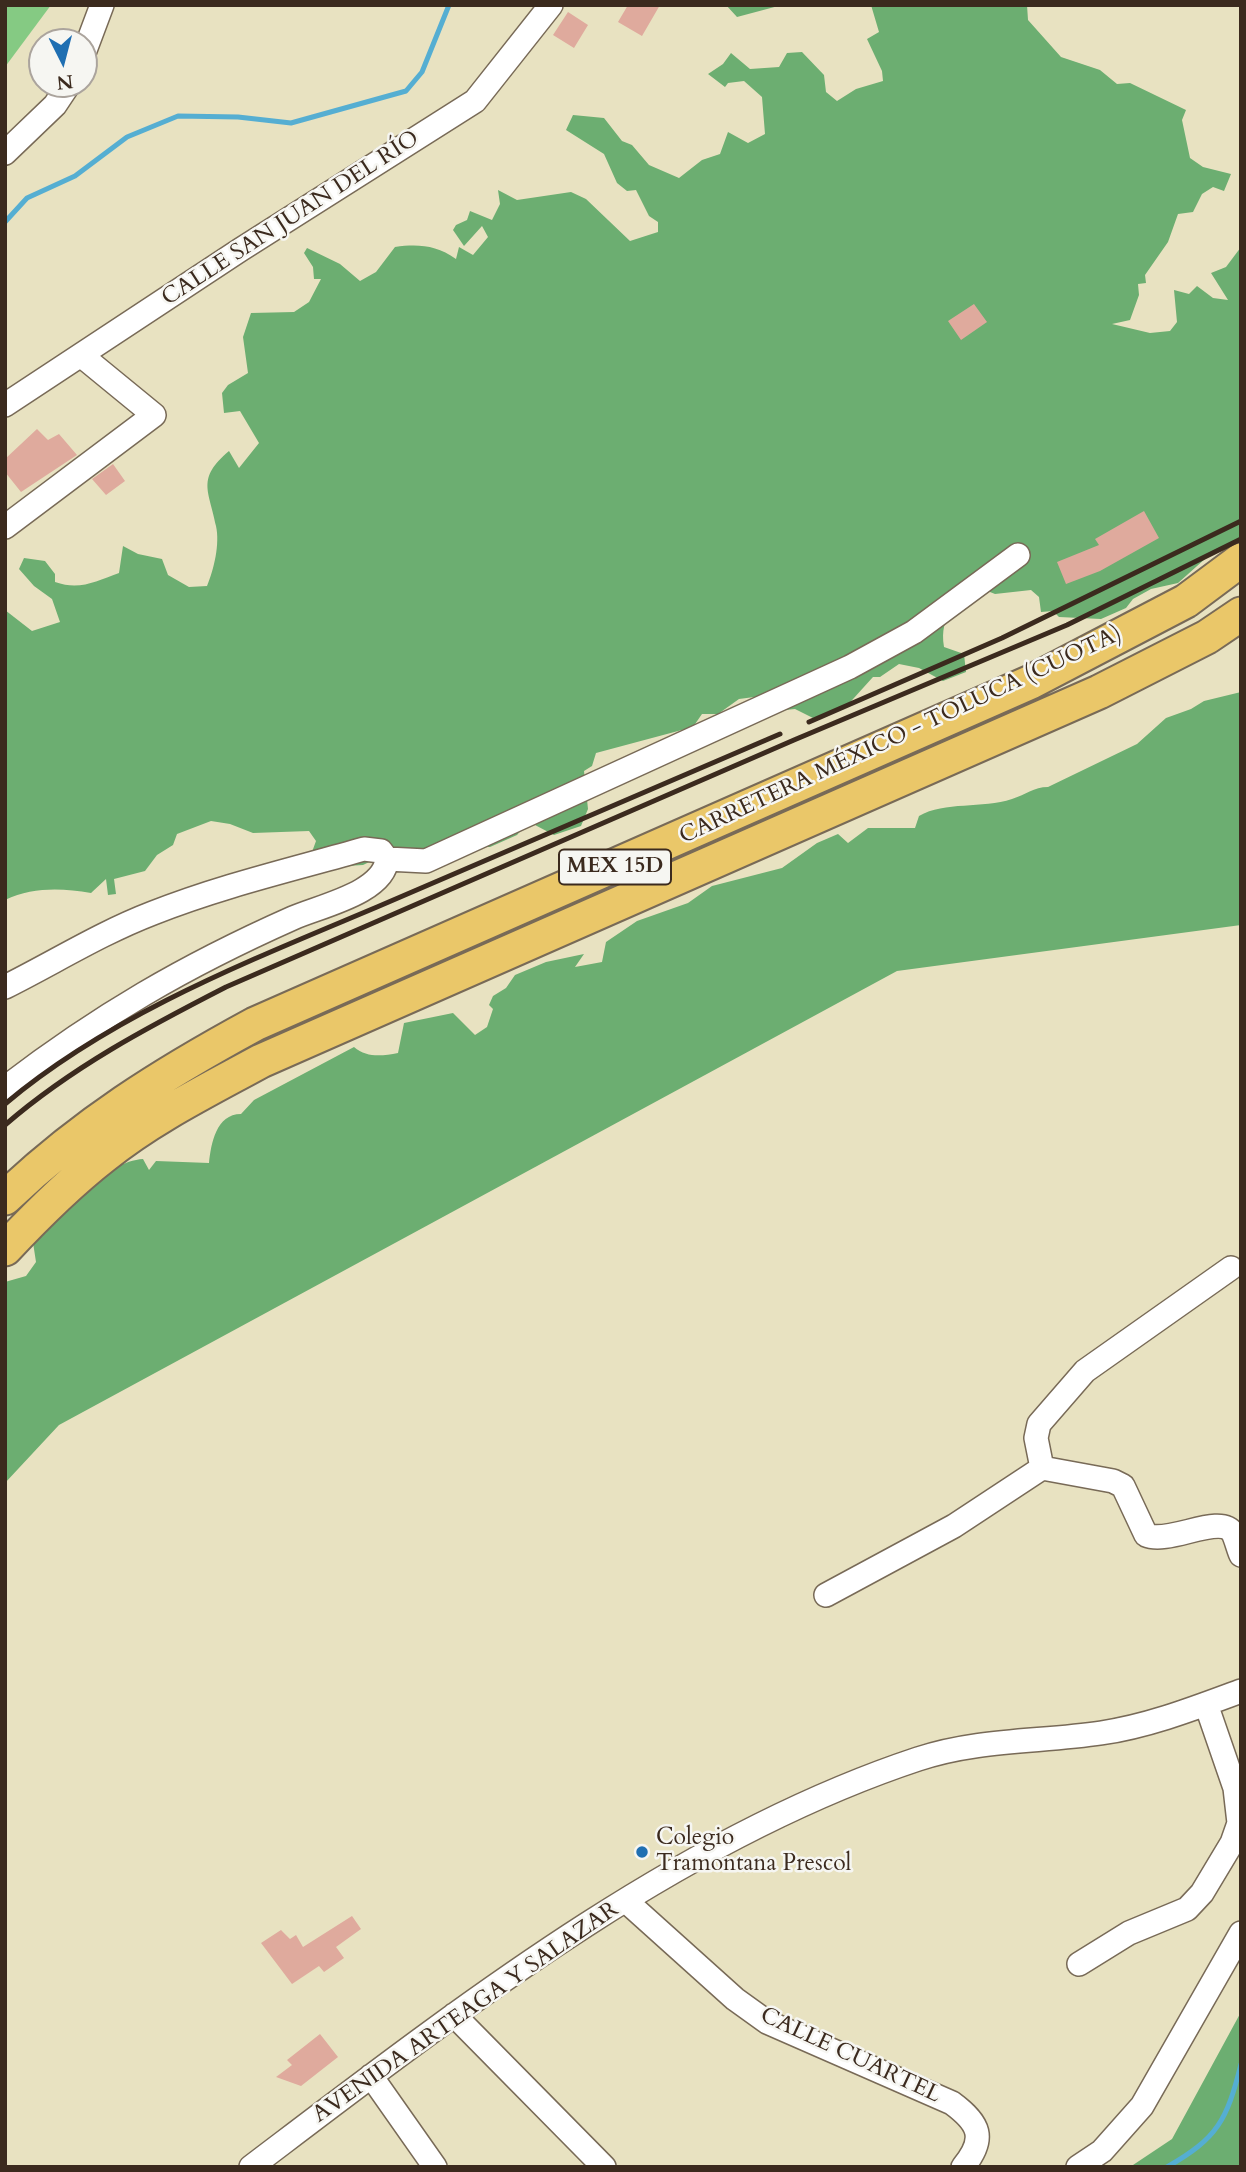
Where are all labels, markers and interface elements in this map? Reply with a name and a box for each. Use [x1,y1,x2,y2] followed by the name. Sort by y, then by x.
[28,28,98,98] north arrow
[55,68,75,96] text: N
[157,125,425,313] street label: CALLE SAN JUAN DEL RÍO
[675,621,1127,851] street label: CARRETERA MÉXICO - TOLUCA (CUOTA)
[559,850,671,884] road number: MEX 15D
[656,1825,851,1879] place label: Colegio Tramontana Prescol
[634,1844,650,1860] marker: Colegio Tramontana Prescol
[308,1896,624,2130] street label: AVENIDA ARTEAGA Y SALAZAR
[755,2002,945,2110] street label: CALLE CUARTEL

